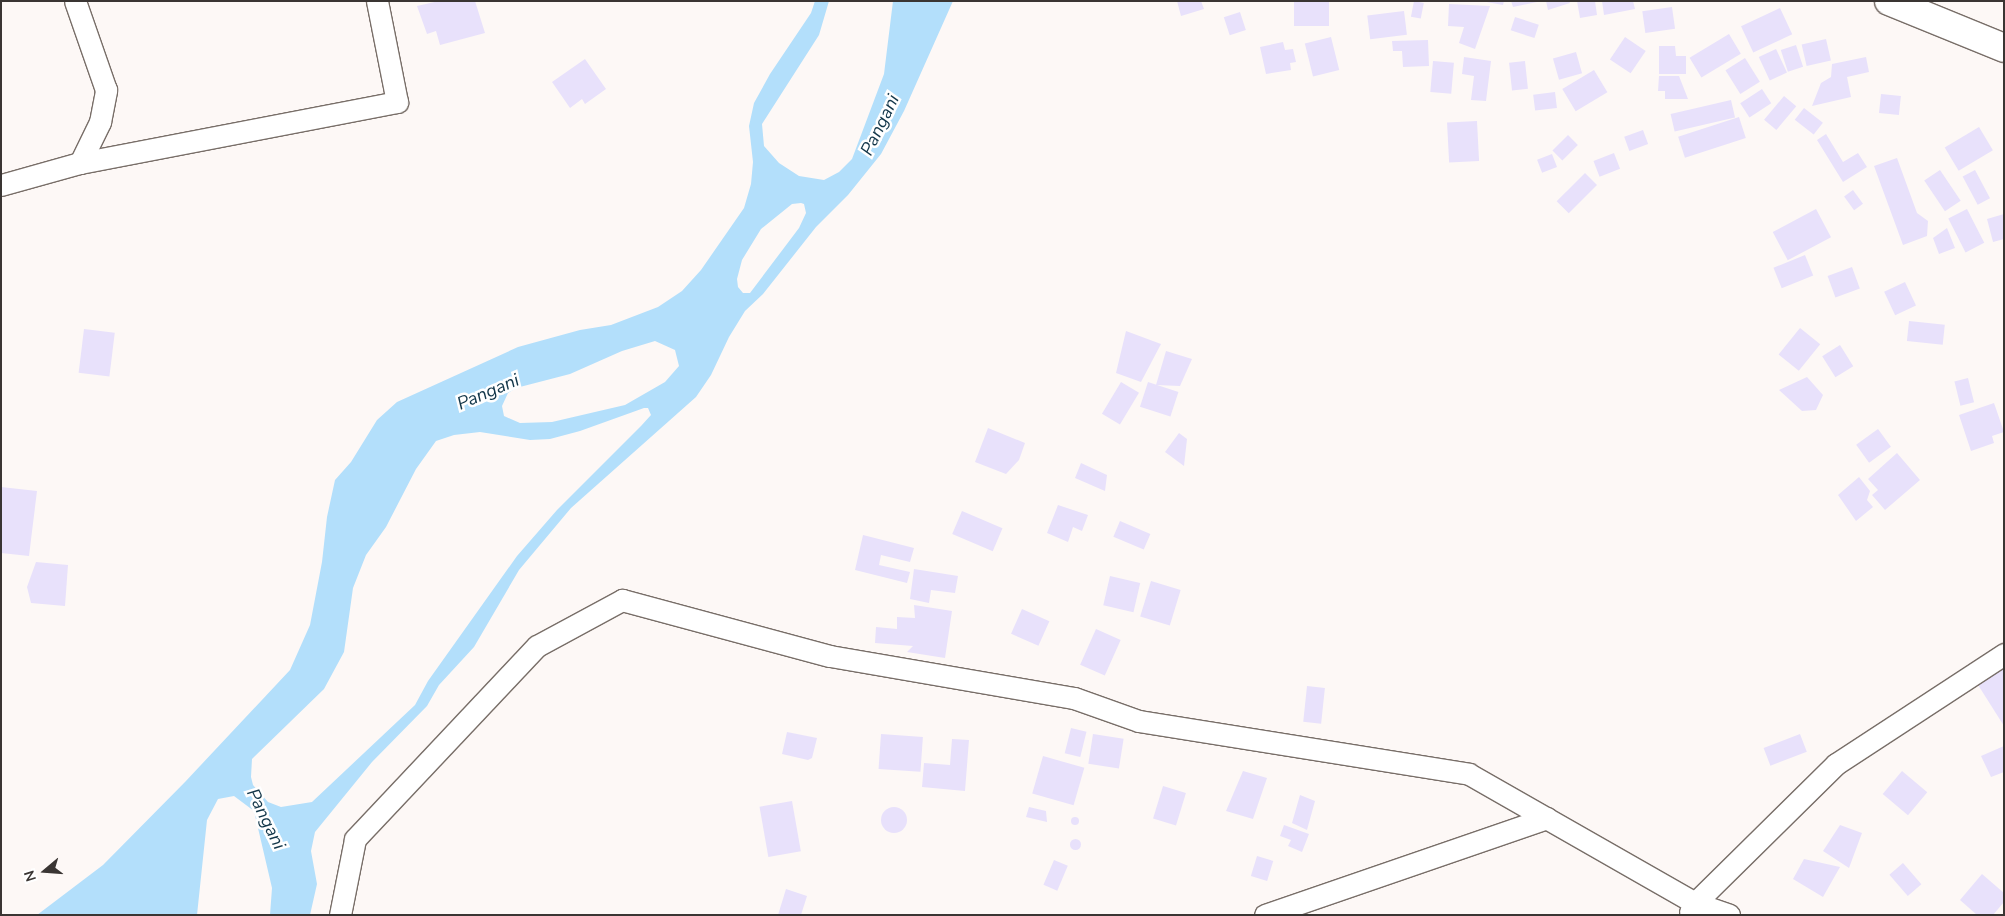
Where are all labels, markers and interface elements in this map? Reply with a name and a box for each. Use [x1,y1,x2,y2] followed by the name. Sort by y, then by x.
[856,91,904,159] water label: Pangani
[454,369,522,415] water label: Pangani
[242,785,290,853] water label: Pangani
[20,846,70,896] north arrow
[20,868,41,884] text: N

